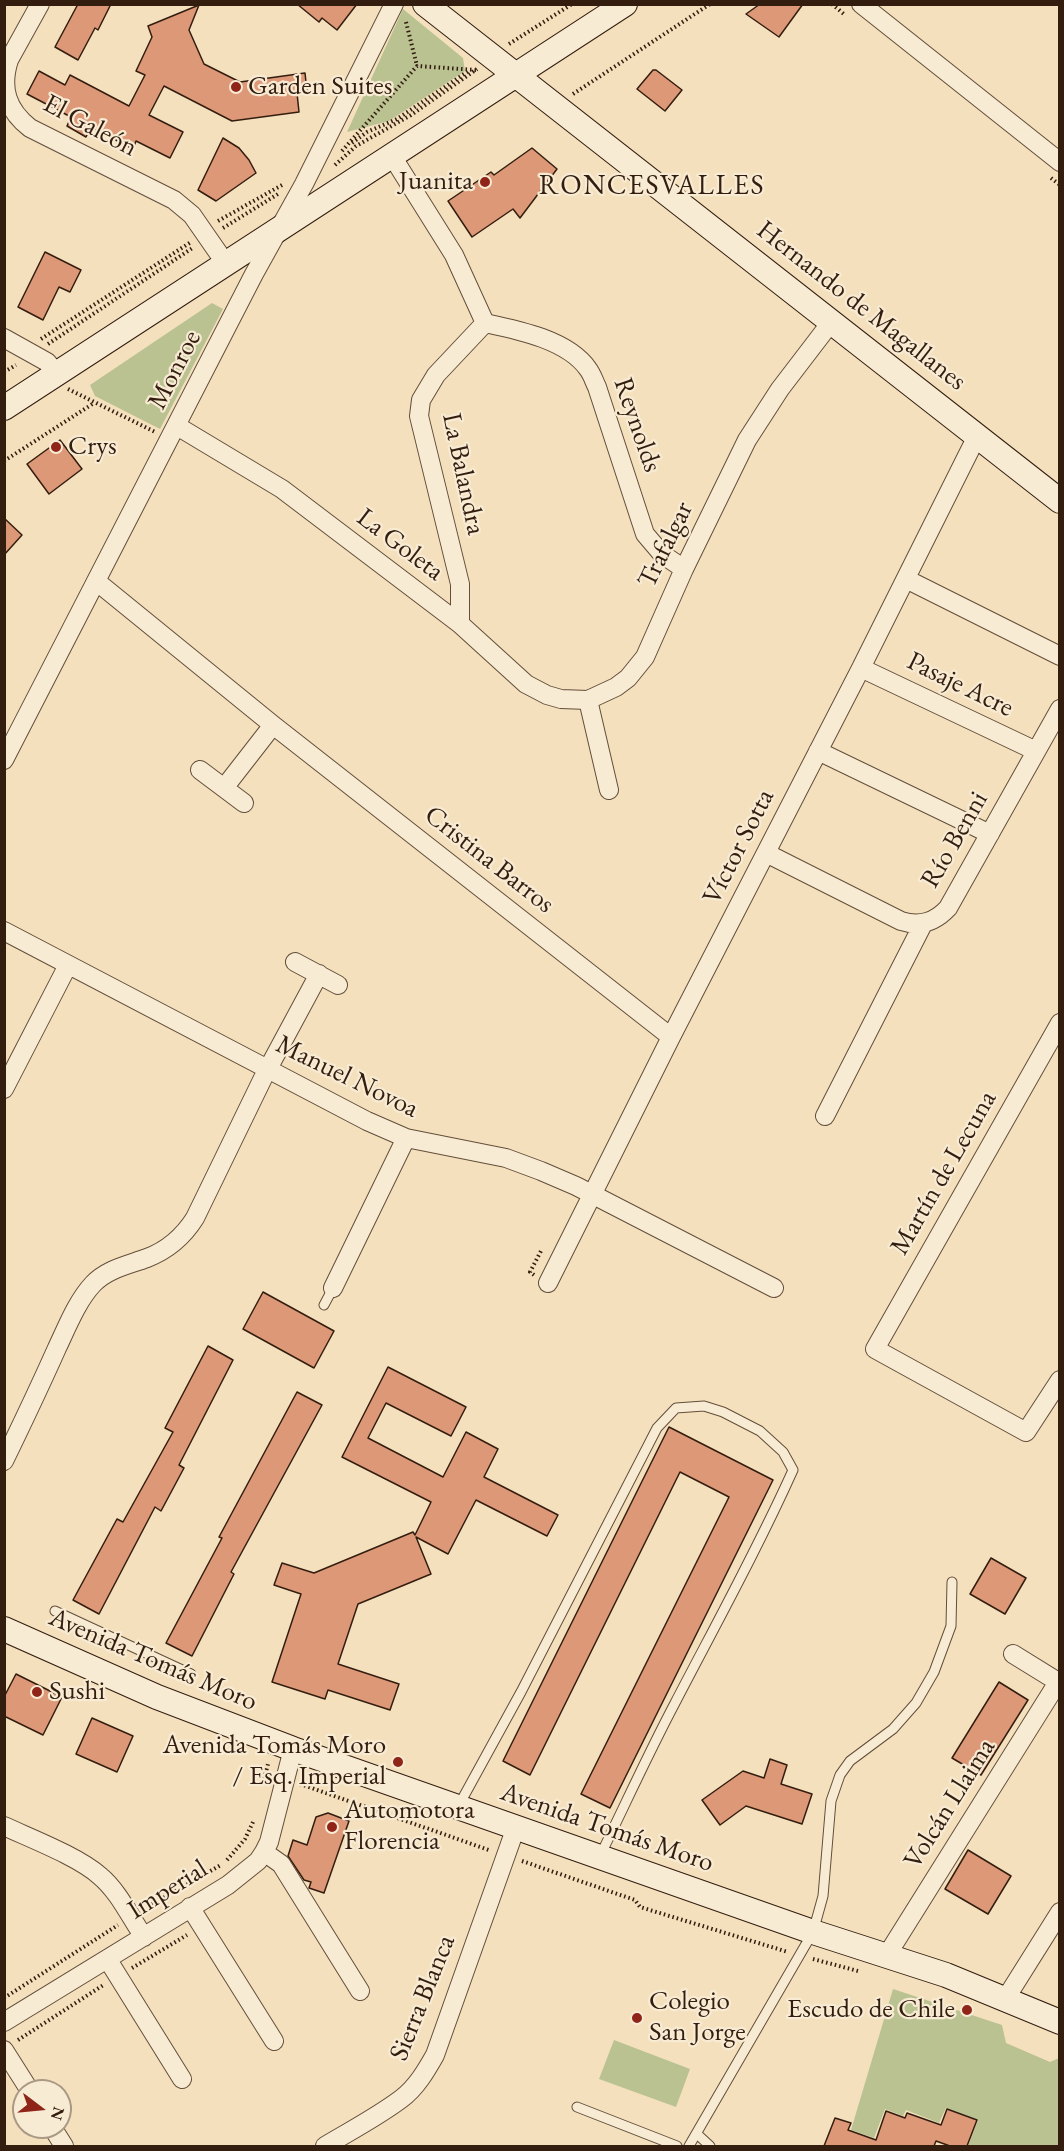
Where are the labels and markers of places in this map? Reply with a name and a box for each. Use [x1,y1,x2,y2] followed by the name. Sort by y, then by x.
[248,71,392,103] place label: Garden Suites
[229,80,243,94] marker: Garden Suites
[399,166,473,198] place label: Juanita
[478,175,492,189] marker: Juanita
[68,431,117,463] place label: Crys
[49,440,63,454] marker: Crys
[49,1676,105,1708] place label: Sushi
[30,1685,44,1699] marker: Sushi
[163,1730,386,1793] place label: Avenida Tomás Moro / Esq. Imperial
[391,1755,405,1769] marker: Avenida Tomás Moro / Esq. Imperial
[344,1795,475,1858] place label: Automotora Florencia
[325,1820,339,1834] marker: Automotora Florencia
[649,1986,746,2049] place label: Colegio San Jorge
[787,1994,955,2026] place label: Escudo de Chile
[960,2003,974,2017] marker: Escudo de Chile
[630,2011,644,2025] marker: Colegio San Jorge

